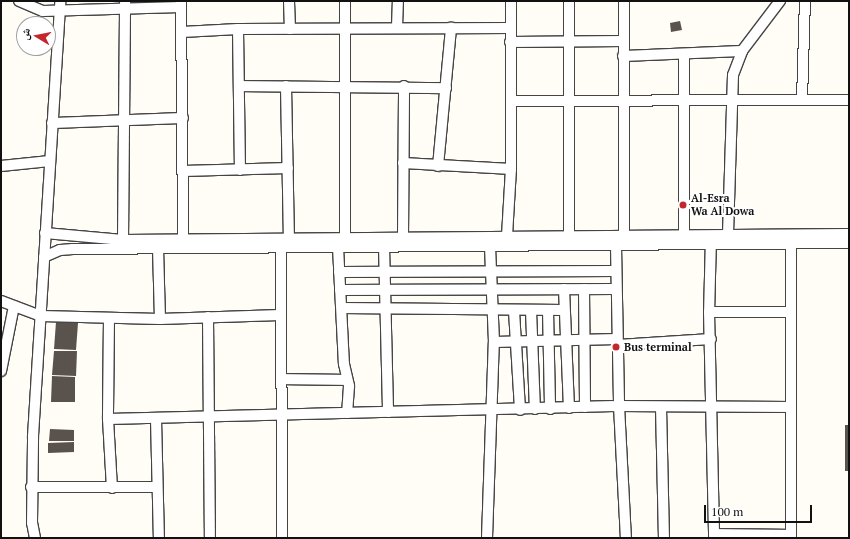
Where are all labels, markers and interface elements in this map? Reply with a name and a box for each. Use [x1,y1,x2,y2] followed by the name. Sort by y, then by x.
[16,16,56,56] north arrow
[17,27,33,41] text: ش
[691,192,755,218] place label: Al-Esra Wa Al Dowa
[678,200,688,210] marker: Al-Esra Wa Al Dowa
[624,340,692,354] place label: Bus terminal
[611,342,621,352] marker: Bus terminal
[706,497,814,523] scale bar
[711,504,743,519] text: 100 m

